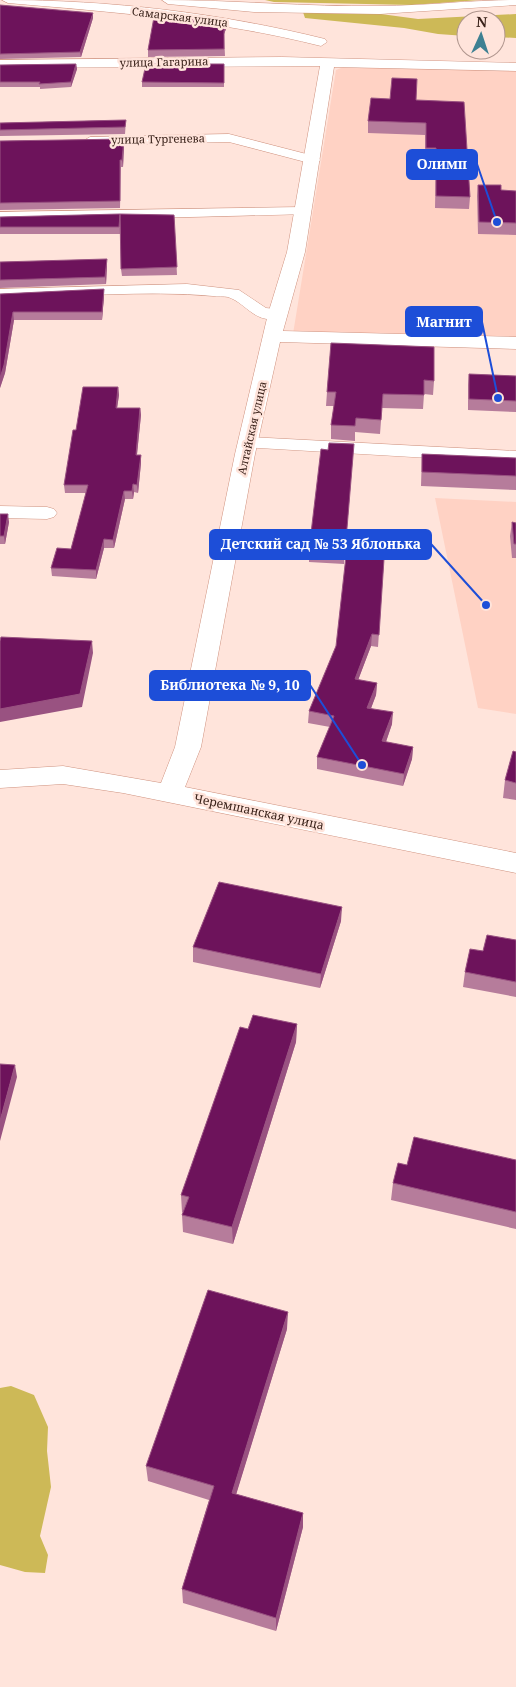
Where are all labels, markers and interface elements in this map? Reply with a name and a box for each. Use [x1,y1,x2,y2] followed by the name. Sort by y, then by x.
[131,3,229,30] street label: Самарская улица
[456,10,506,60] north arrow
[476,12,488,31] text: N
[119,53,209,70] street label: улица Гагарина
[111,130,205,147] street label: улица Тургенева
[407,150,477,179] callout: Олимп
[417,154,468,173] text: Олимп
[406,307,482,336] callout: Магнит
[416,312,472,331] text: Магнит
[233,380,270,476] street label: Алтайская улица
[210,530,431,559] callout: Детский сад № 53 Яблонька
[221,534,421,553] text: Детский сад № 53 Яблонька
[150,671,310,700] callout: Библиотека № 9, 10
[160,675,300,694] text: Библиотека № 9, 10
[193,789,326,834] street label: Черемшанская улица

